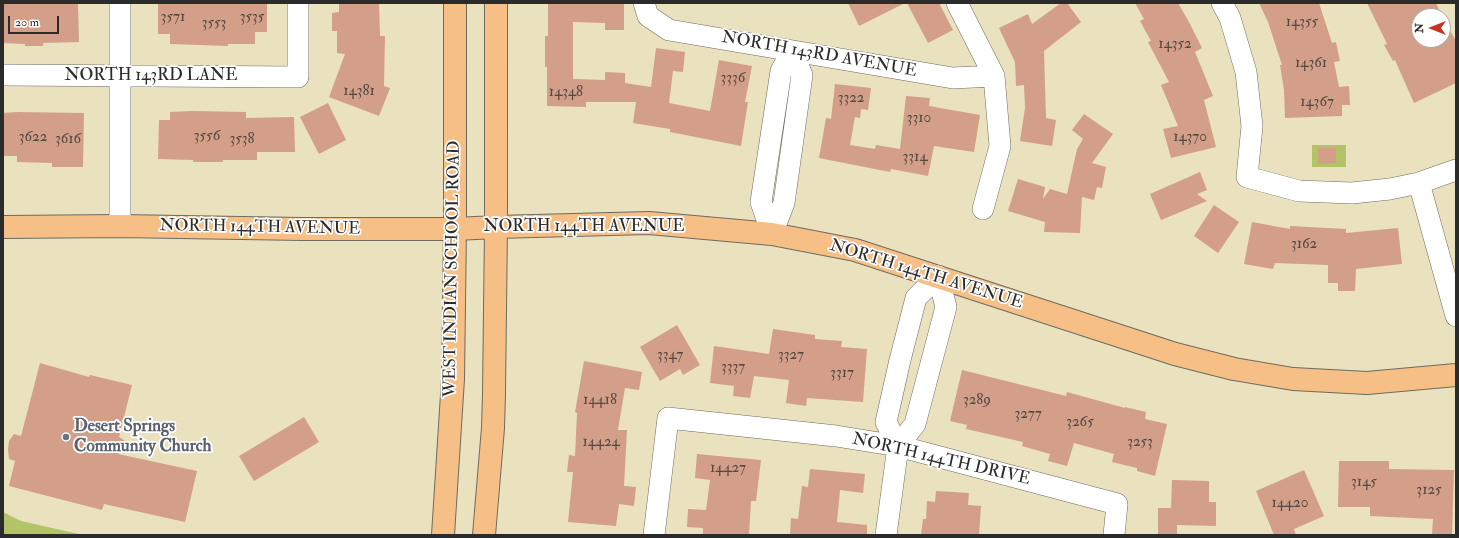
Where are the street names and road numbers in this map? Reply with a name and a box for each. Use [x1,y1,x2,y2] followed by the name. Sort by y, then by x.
[720,28,918,82] street label: NORTH 143RD AVENUE
[65,66,237,86] street label: NORTH 143RD LANE
[441,140,465,398] street label: WEST INDIAN SCHOOL ROAD
[159,216,361,240] street label: NORTH 144TH AVENUE
[484,217,684,237] street label: NORTH 144TH AVENUE
[827,236,1025,314] street label: NORTH 144TH AVENUE
[850,430,1032,490] street label: NORTH 144TH DRIVE

